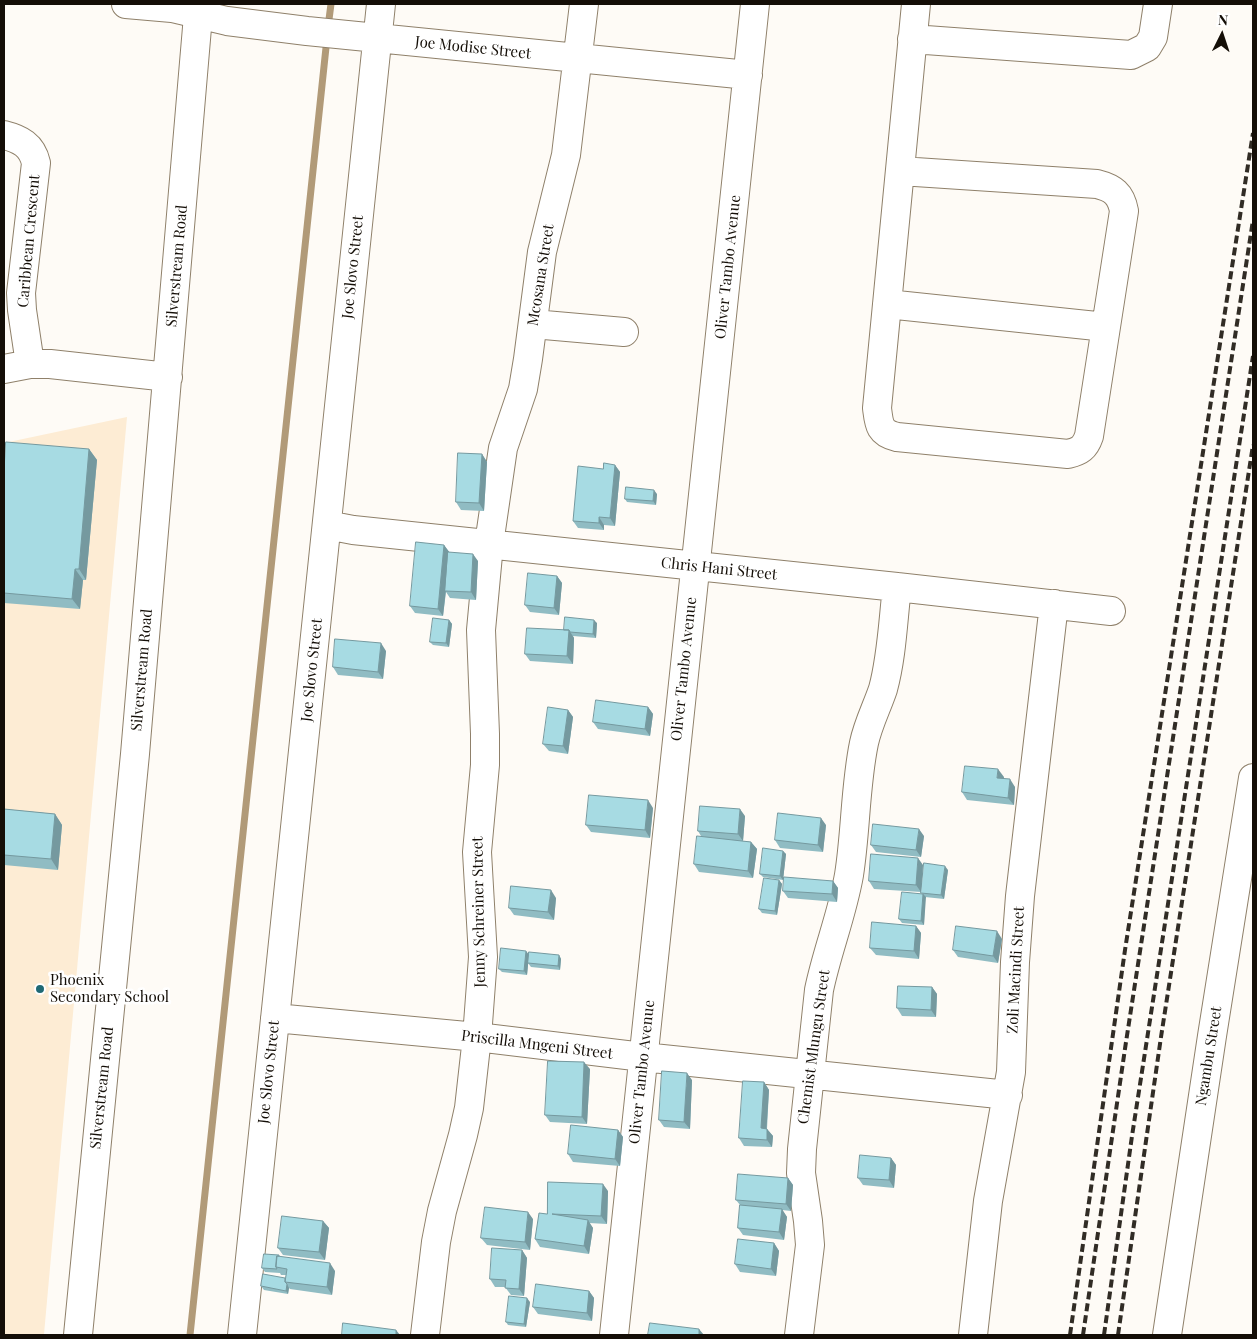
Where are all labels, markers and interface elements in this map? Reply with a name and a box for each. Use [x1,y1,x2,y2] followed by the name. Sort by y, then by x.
[1197,10,1247,60] north arrow
[1217,10,1229,29] text: N
[414,33,532,63] street label: Joe Modise Street
[14,174,44,308] street label: Caribbean Crescent
[711,194,745,340] street label: Oliver Tambo Avenue
[163,204,191,328] street label: Silverstream Road
[339,214,367,320] street label: Joe Slovo Street
[524,223,558,327] street label: Mcosana Street
[660,554,778,584] street label: Chris Hani Street
[667,596,701,742] street label: Oliver Tambo Avenue
[128,608,156,732] street label: Silverstream Road
[298,617,326,723] street label: Joe Slovo Street
[469,836,489,988] street label: Jenny Schreiner Street
[1004,906,1028,1034] street label: Zoli Macindi Street
[794,969,834,1125] street label: Chemist Mlungu Street
[50,971,169,1006] place label: Phoenix Secondary School
[34,983,46,995] marker: Phoenix Secondary School
[625,999,659,1145] street label: Oliver Tambo Avenue
[1192,1005,1226,1107] street label: Ngambu Street
[255,1019,283,1125] street label: Joe Slovo Street
[87,1026,117,1150] street label: Silverstream Road
[460,1027,614,1063] street label: Priscilla Mngeni Street

